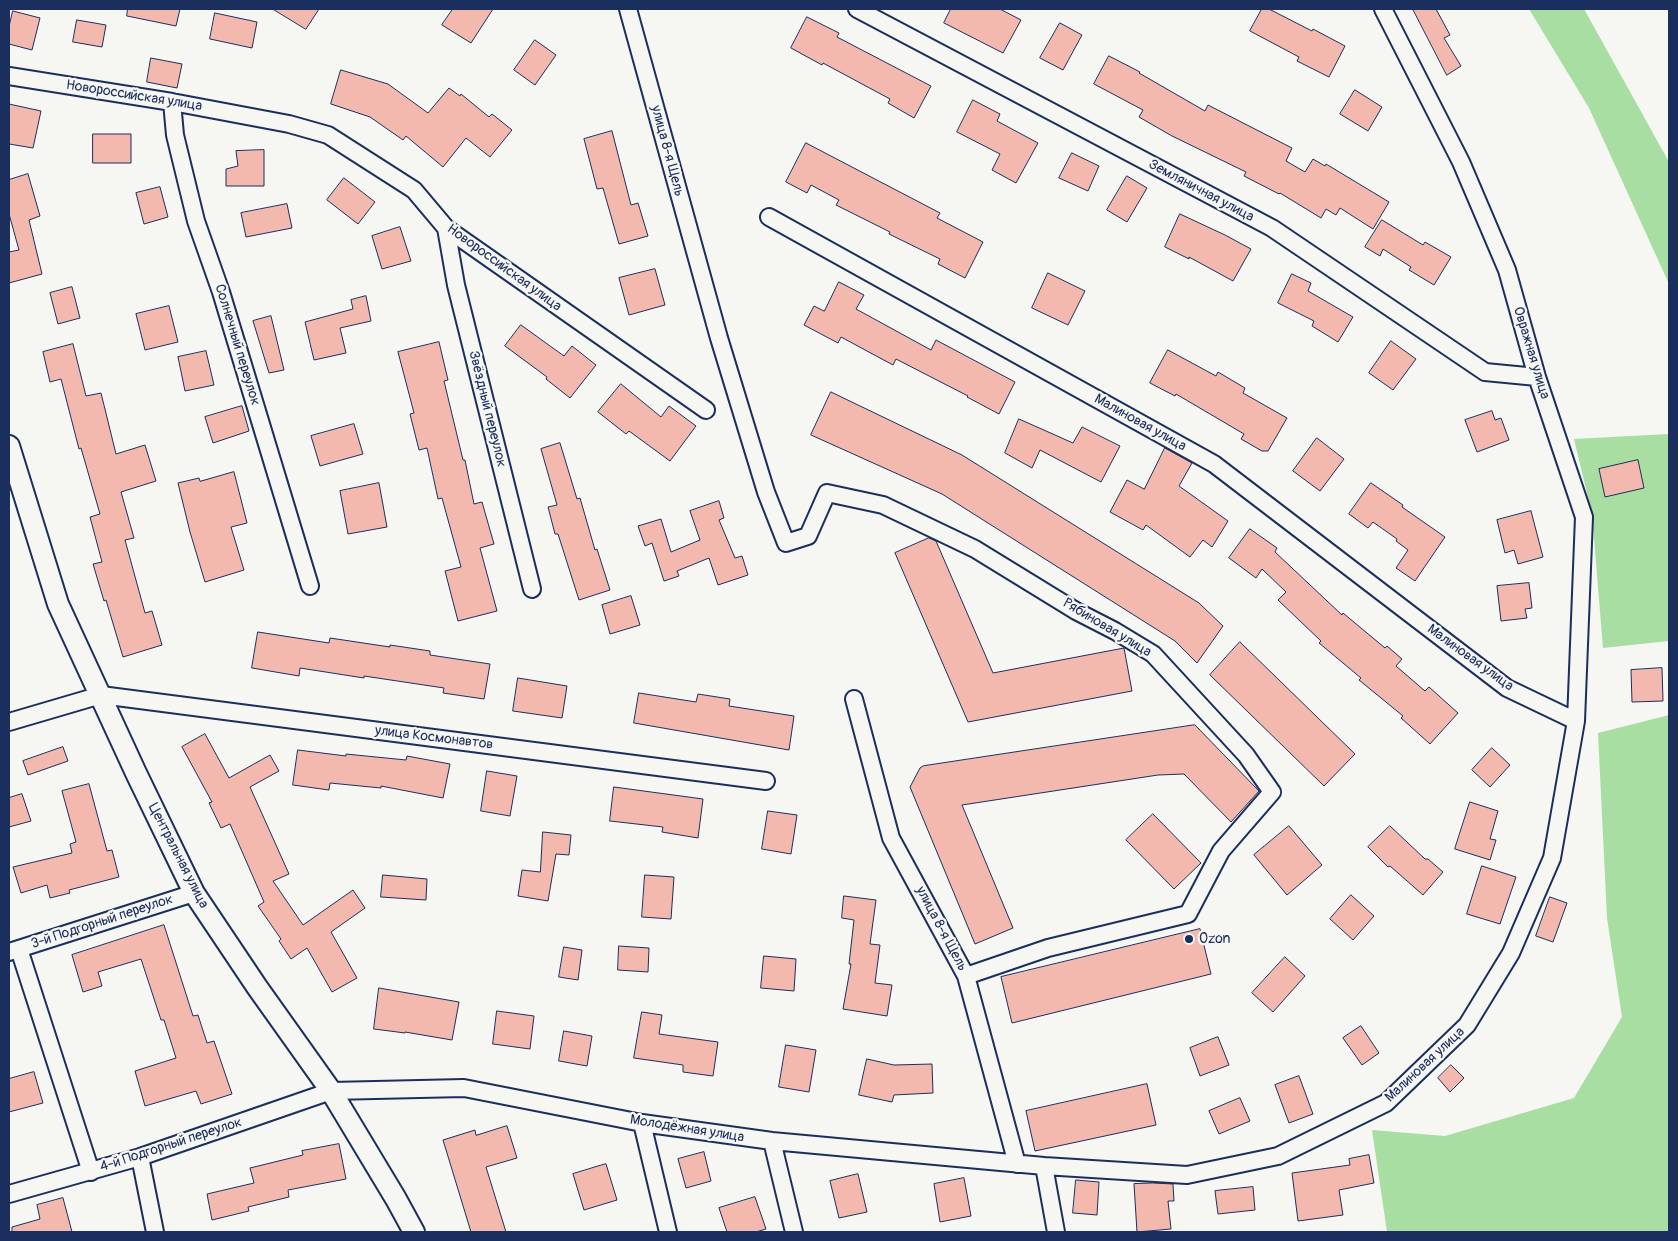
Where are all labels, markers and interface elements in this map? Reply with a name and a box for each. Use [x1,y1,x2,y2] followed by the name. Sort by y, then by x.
[65,77,203,115] street label: Новороссийская улица
[647,104,687,198] street label: улица 8-я Щель
[1146,156,1256,226] street label: Земляничная улица
[443,221,565,315] street label: Новороссийская улица
[211,282,263,408] street label: Солнечный переулок
[1509,305,1553,401] street label: Овражная улица
[464,349,510,469] street label: Звёздный переулок
[1091,391,1189,455] street label: Малиновая улица
[1060,595,1154,661] street label: Рябиновая улица
[1424,621,1516,695] street label: Малиновая улица
[374,722,494,754] street label: улица Космонавтов
[144,801,212,911] street label: Центральная улица
[912,884,970,974] street label: улица 8-я Щель
[29,891,175,953] street label: 3-й Подгорный переулок
[1199,931,1230,947] place label: Ozon
[1183,933,1195,945] marker: Ozon
[1382,1024,1468,1106] street label: Малиновая улица
[629,1112,745,1146] street label: Молодёжная улица
[98,1114,244,1176] street label: 4-й Подгорный переулок

